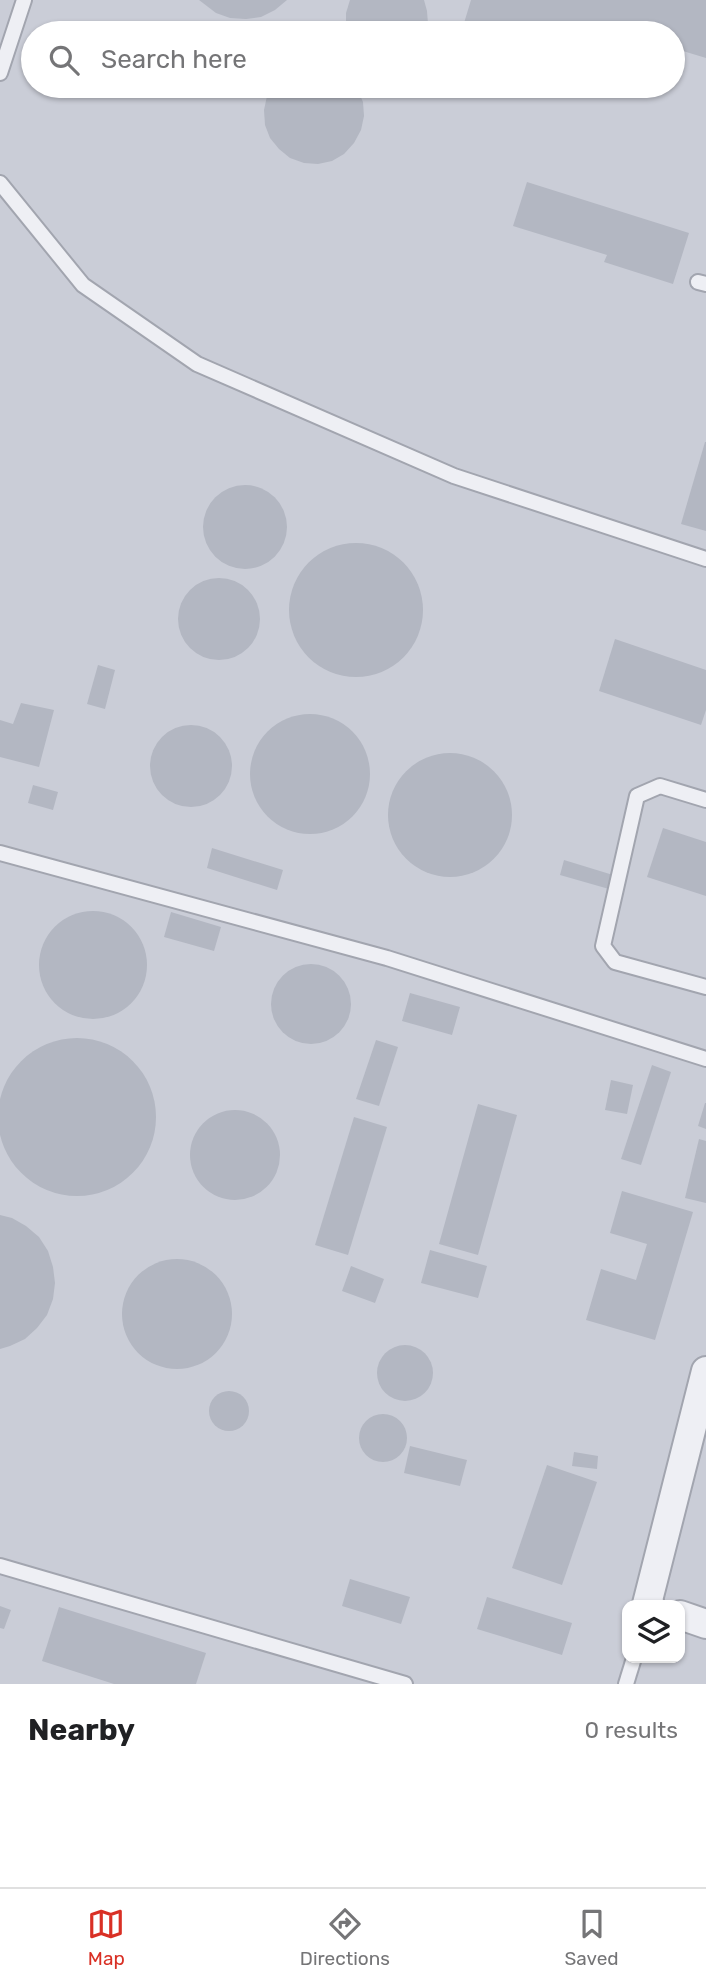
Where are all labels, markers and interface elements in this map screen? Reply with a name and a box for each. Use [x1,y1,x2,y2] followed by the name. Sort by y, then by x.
[21,21,685,98] search box
[45,41,83,79] icon: search
[101,44,247,75] text: Search here
[622,1600,685,1663] map controls
[622,1600,685,1663] button: layers
[28,1712,135,1748] text: Nearby
[584,1716,678,1744] text: 0 results
[87,1905,125,1970] tab: Map
[300,1905,390,1970] tab: Directions
[564,1905,619,1970] tab: Saved

